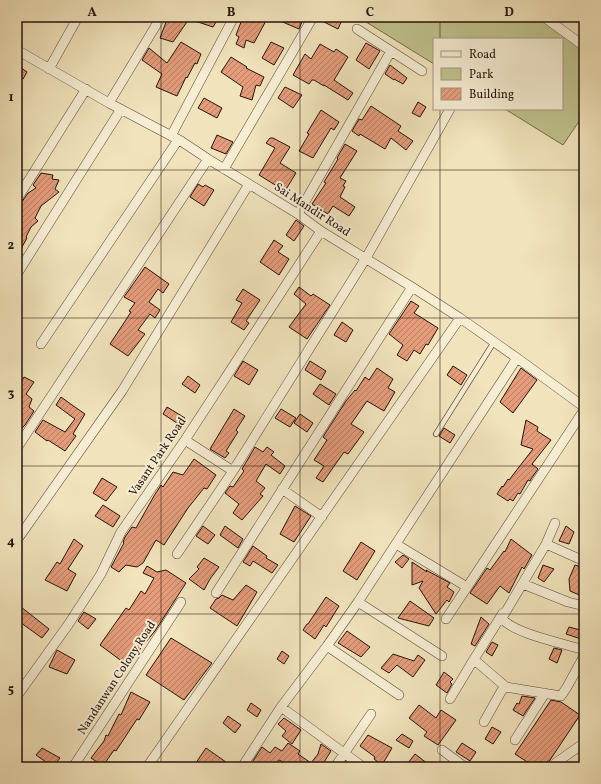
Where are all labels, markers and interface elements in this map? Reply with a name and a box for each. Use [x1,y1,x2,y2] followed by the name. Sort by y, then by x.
[87,4,97,22] text: A
[227,4,236,22] text: B
[366,4,374,22] text: C
[504,4,514,22] text: D
[433,38,563,110] legend
[469,47,496,63] text: Road
[469,67,494,83] text: Park
[469,87,514,103] text: Building
[8,89,14,107] text: 1
[271,179,353,241] street label: Sai Mandir Road
[8,237,15,255] text: 2
[8,385,15,403] text: 3
[126,414,190,500] street label: Vasant Park Road
[7,533,15,551] text: 4
[74,618,160,738] street label: Nandanwan Colony Road
[8,681,14,699] text: 5

